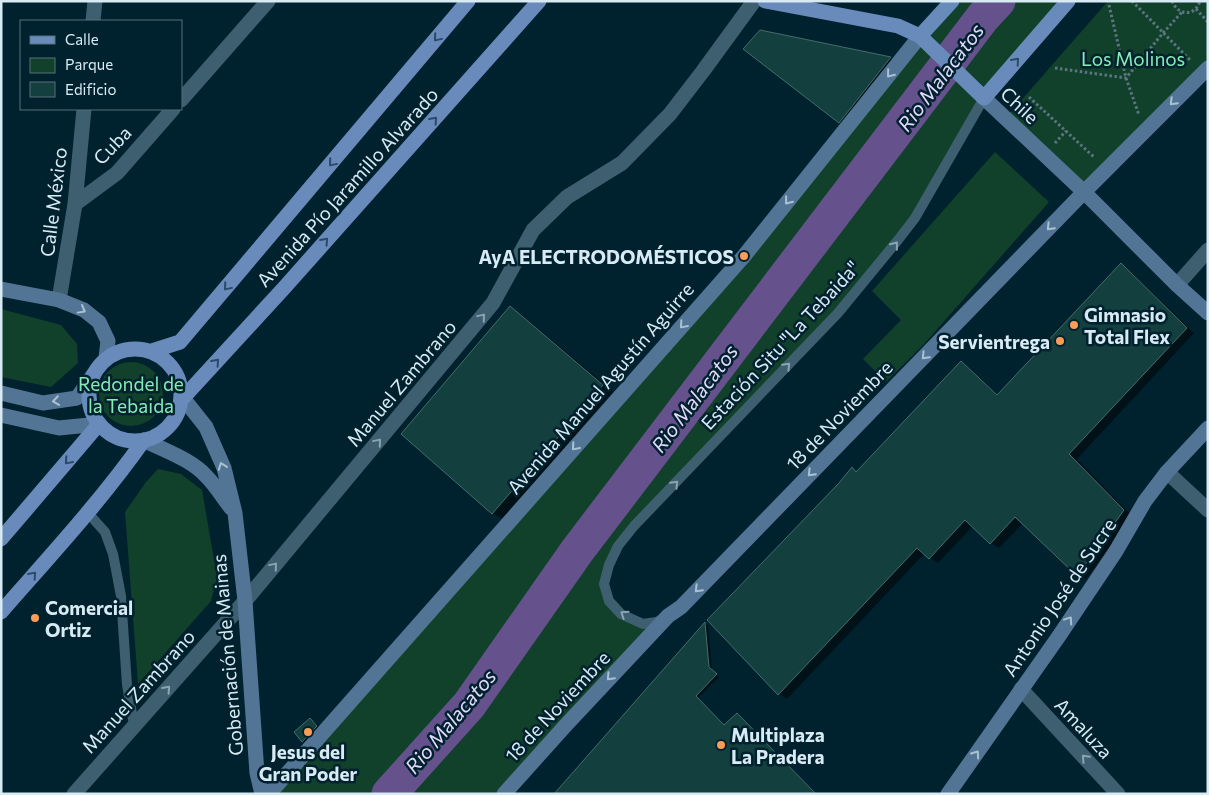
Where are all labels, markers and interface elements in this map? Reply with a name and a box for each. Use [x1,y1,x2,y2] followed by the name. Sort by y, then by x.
[892,18,988,136] water label: Rio Malacatos
[20,20,182,110] legend
[65,30,99,48] text: Calle
[434,33,443,42] one-way arrow
[1081,47,1185,70] park label: Los Molinos
[65,55,113,73] text: Parque
[1010,57,1019,66] one-way arrow
[886,69,895,78] one-way arrow
[65,80,116,98] text: Edificio
[996,82,1044,128] street label: Chile
[251,83,443,291] street label: Avenida Pío Jaramillo Alvarado
[1170,97,1179,106] one-way arrow
[428,117,436,126] one-way arrow
[88,121,136,169] street label: Cuba
[35,146,71,258] street label: Calle México
[329,157,338,166] one-way arrow
[785,195,794,205] one-way arrow
[1047,222,1056,231] one-way arrow
[320,238,329,247] one-way arrow
[889,241,898,250] one-way arrow
[479,245,734,268] place label: AyA ELECTRODOMÉSTICOS
[738,250,750,262] marker: AyA ELECTRODOMÉSTICOS
[696,256,864,434] street label: Estación Situ "La Tebaida"
[502,278,698,498] street label: Avenida Manuel Agustín Aguirre
[224,281,233,290] one-way arrow
[1084,303,1170,348] place label: Gimnasio Total Flex
[76,304,85,314] one-way arrow
[476,313,485,322] one-way arrow
[341,315,461,451] street label: Manuel Zambrano
[1068,319,1080,331] marker: Gimnasio Total Flex
[680,320,689,329] one-way arrow
[938,330,1050,353] place label: Servientrega
[1054,335,1066,347] marker: Servientrega
[646,339,742,457] water label: Rio Malacatos
[921,351,930,360] one-way arrow
[781,356,897,474] street label: 18 de Noviembre
[210,358,219,367] one-way arrow
[781,363,790,372] one-way arrow
[78,372,184,417] park label: Redondel de la Tebaida
[51,395,59,406] one-way arrow
[372,438,381,447] one-way arrow
[572,441,581,450] one-way arrow
[64,456,73,465] one-way arrow
[218,462,228,471] one-way arrow
[808,467,817,476] one-way arrow
[669,480,678,489] one-way arrow
[998,514,1120,680] street label: Antonio José de Sucre
[207,553,247,757] street label: Gobernación de Mainas
[268,563,277,572] one-way arrow
[28,572,37,581] one-way arrow
[695,584,704,593] one-way arrow
[45,596,133,641] place label: Comercial Ortiz
[620,610,629,620] one-way arrow
[29,612,41,624] marker: Comercial Ortiz
[1063,617,1072,626] one-way arrow
[77,625,199,757] street label: Manuel Zambrano
[500,646,614,766] street label: 18 de Noviembre
[399,664,501,778] water label: Rio Malacatos
[607,671,616,680] one-way arrow
[161,685,170,694] one-way arrow
[1050,693,1118,763] street label: Amaluza
[731,723,825,768] place label: Multiplaza La Pradera
[302,726,314,738] marker: Jesus del Gran Poder
[715,739,727,751] marker: Multiplaza La Pradera
[259,740,357,785] place label: Jesus del Gran Poder
[970,750,979,759] one-way arrow
[1082,755,1091,764] one-way arrow

